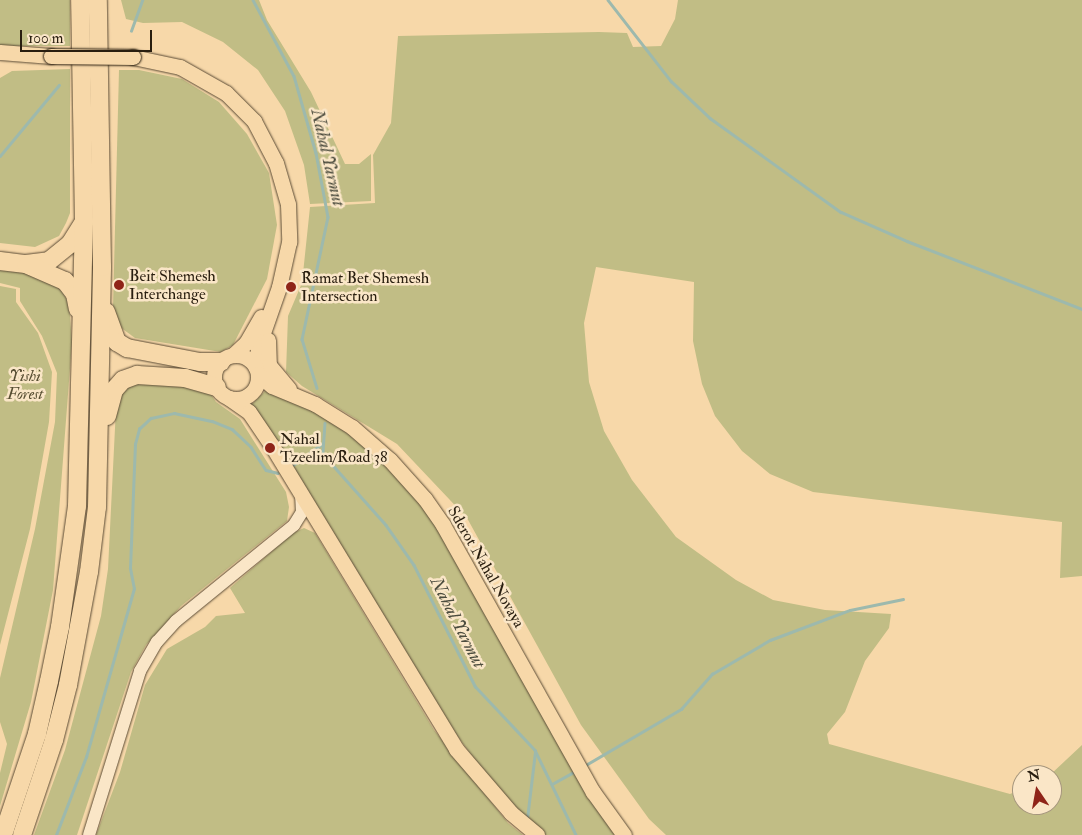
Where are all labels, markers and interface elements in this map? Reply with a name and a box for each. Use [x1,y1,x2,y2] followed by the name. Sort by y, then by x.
[22,20,155,52] scale bar
[28,29,63,48] text: 100 m
[305,107,349,209] water label: Nahal Yarmut
[129,266,216,304] place label: Beit Shemesh Interchange
[301,268,429,306] place label: Ramat Bet Shemesh Intersection
[113,279,125,291] marker: Beit Shemesh Interchange
[285,281,297,293] marker: Ramat Bet Shemesh Intersection
[7,366,43,404] park label: Yishi Forest
[280,429,387,467] place label: Nahal Tzeelim/Road 38
[264,442,276,454] marker: Nahal Tzeelim/Road 38
[443,503,529,631] street label: Sderot Nahal Novaya
[425,574,489,672] water label: Nahal Yarmut
[1012,765,1062,815] north arrow
[1026,766,1042,785] text: N

